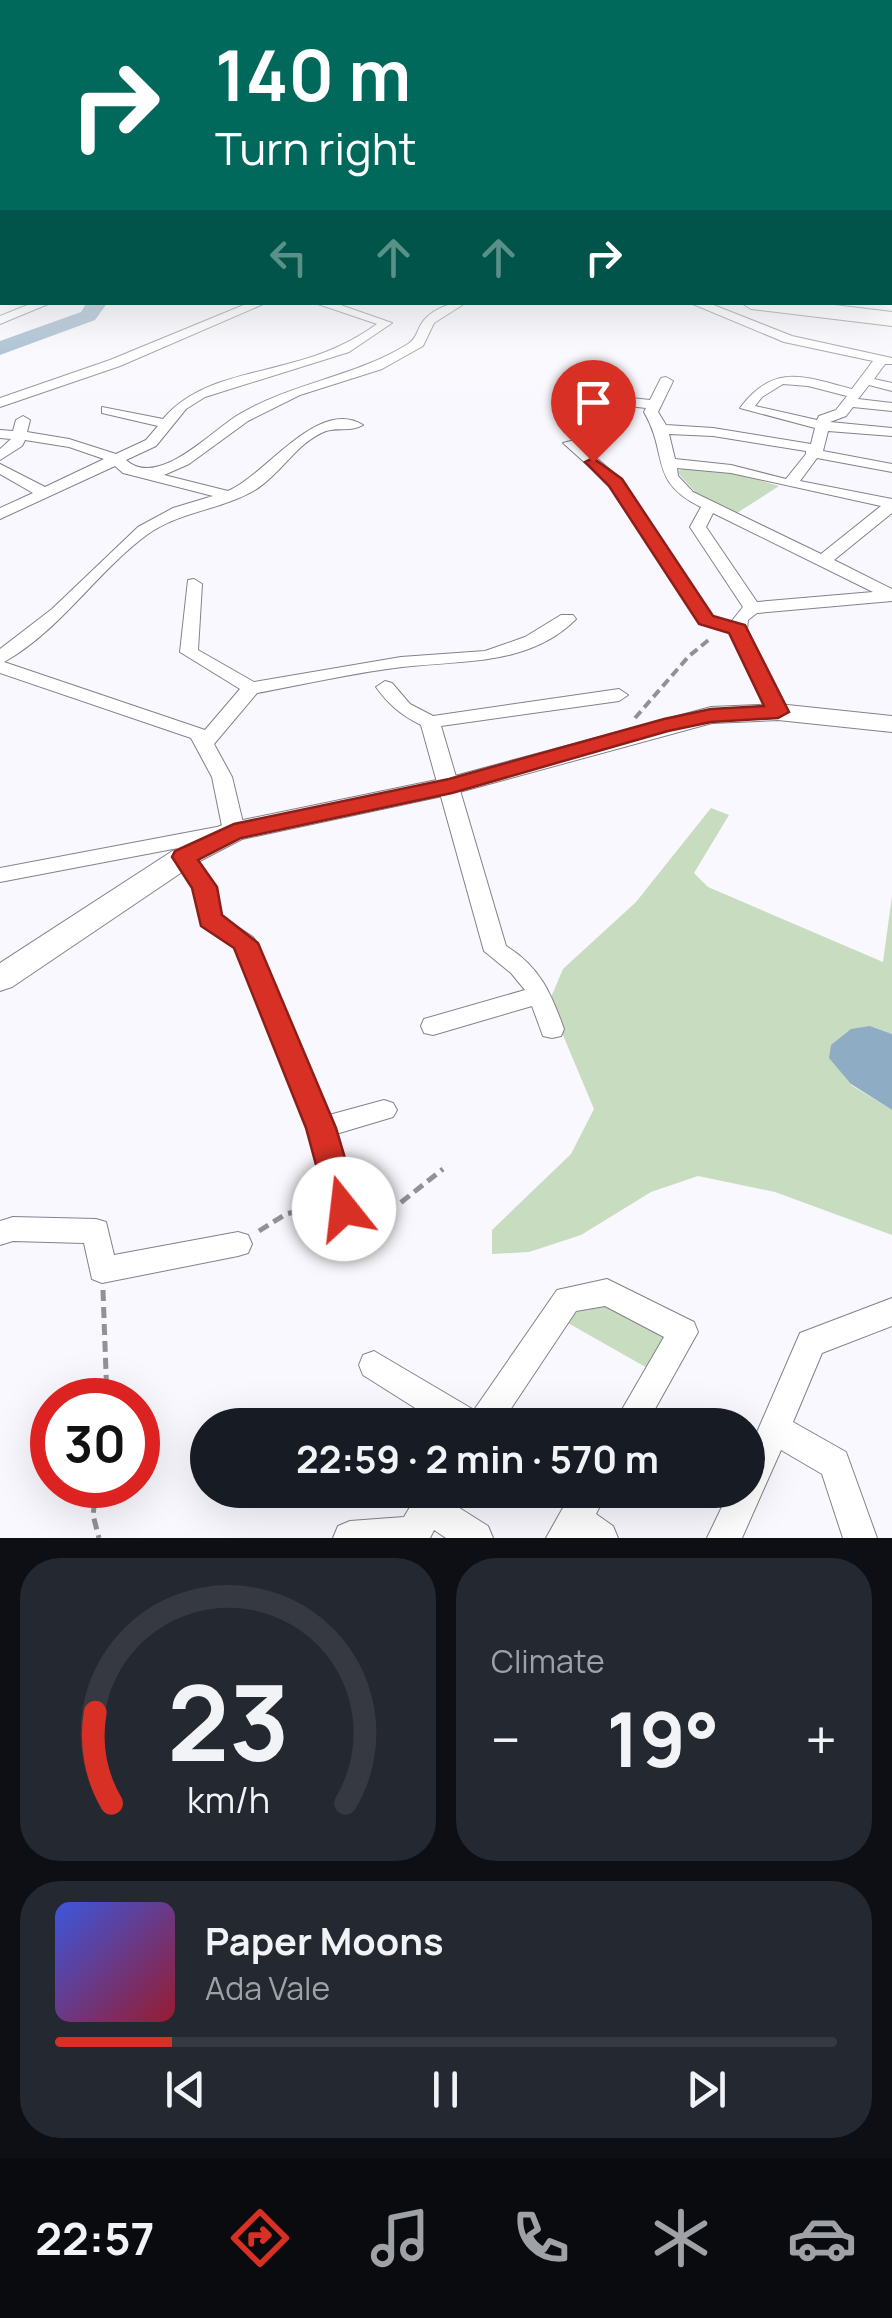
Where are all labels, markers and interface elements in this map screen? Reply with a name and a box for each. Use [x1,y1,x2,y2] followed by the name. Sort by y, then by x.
[215,26,411,122] text: 140 m
[50,40,180,170] icon: right
[215,117,416,179] text: Turn right
[261,230,316,285] icon: left
[366,230,421,285] icon: ahead
[471,230,526,285] icon: ahead
[576,230,631,285] icon: right
[551,360,636,463] pin
[566,375,621,430] icon: arrive
[292,1157,396,1261] position arrow
[30,1378,160,1508] speed limit sign: 30
[296,1432,659,1484] text: 22:59 · 2 min · 570 m
[491,1639,605,1683] text: Climate
[167,1650,289,1792] text: 23
[606,1687,720,1790] text: 19°
[491,1701,521,1777] text: −
[805,1701,837,1777] text: +
[186,1775,270,1824] text: km/h
[205,1914,444,1966] text: Paper Moons
[205,1966,330,2010] text: Ada Vale
[158,2062,213,2117] icon: previous
[418,2062,473,2117] icon: pause
[679,2062,734,2117] icon: next
[225,2203,295,2273] icon: directions
[365,2203,435,2273] icon: music
[506,2203,576,2273] icon: phone
[646,2203,716,2273] icon: climate
[787,2203,857,2273] icon: car
[35,2207,155,2269] text: 22:57

